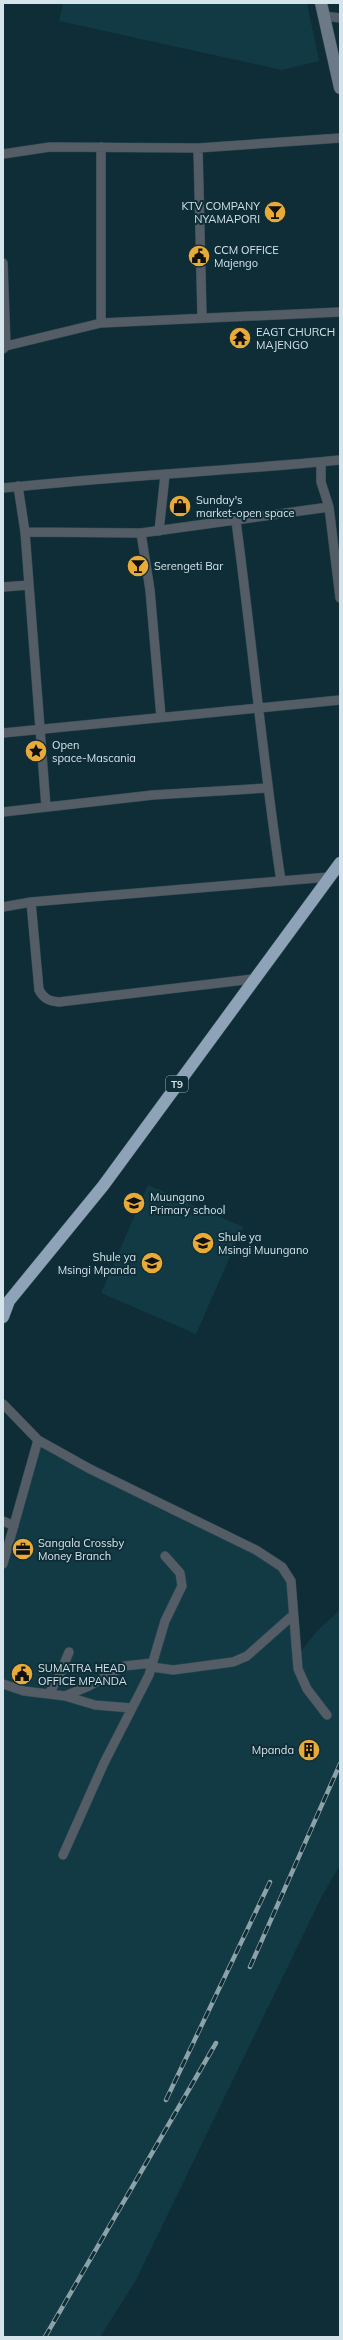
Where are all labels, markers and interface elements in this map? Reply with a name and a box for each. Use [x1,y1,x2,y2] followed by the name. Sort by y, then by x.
[181,199,260,226] place label: KTV COMPANY NYAMAPORI
[262,199,288,225] bar icon: KTV COMPANY NYAMAPORI
[186,243,212,269] public building icon: CCM OFFICE Majengo
[214,243,279,270] place label: CCM OFFICE Majengo
[227,325,253,351] temple icon: EAGT CHURCH MAJENGO
[256,325,335,352] place label: EAGT CHURCH MAJENGO
[167,493,193,519] shop icon: Sunday's market-open space
[196,493,295,520] place label: Sunday's market-open space
[125,553,151,579] bar icon: Serengeti Bar
[154,559,223,573] place label: Serengeti Bar
[23,738,49,764] place icon: Open space-Mascania
[52,738,136,765] place label: Open space-Mascania
[166,1076,188,1092] road number: T9
[121,1190,147,1216] school or university icon: Muungano Primary school
[150,1190,225,1217] place label: Muungano Primary school
[190,1230,216,1256] school or university icon: Shule ya Msingi Muungano
[218,1230,309,1257] place label: Shule ya Msingi Muungano
[58,1250,136,1277] place label: Shule ya Msingi Mpanda
[139,1250,165,1276] school or university icon: Shule ya Msingi Mpanda
[10,1536,36,1562] office icon: Sangala Crossby Money Branch
[38,1536,124,1563] place label: Sangala Crossby Money Branch
[9,1661,35,1687] public building icon: SUMATRA HEAD OFFICE MPANDA
[38,1661,127,1688] place label: SUMATRA HEAD OFFICE MPANDA
[296,1737,322,1763] building icon: Mpanda
[252,1743,294,1757] place label: Mpanda

